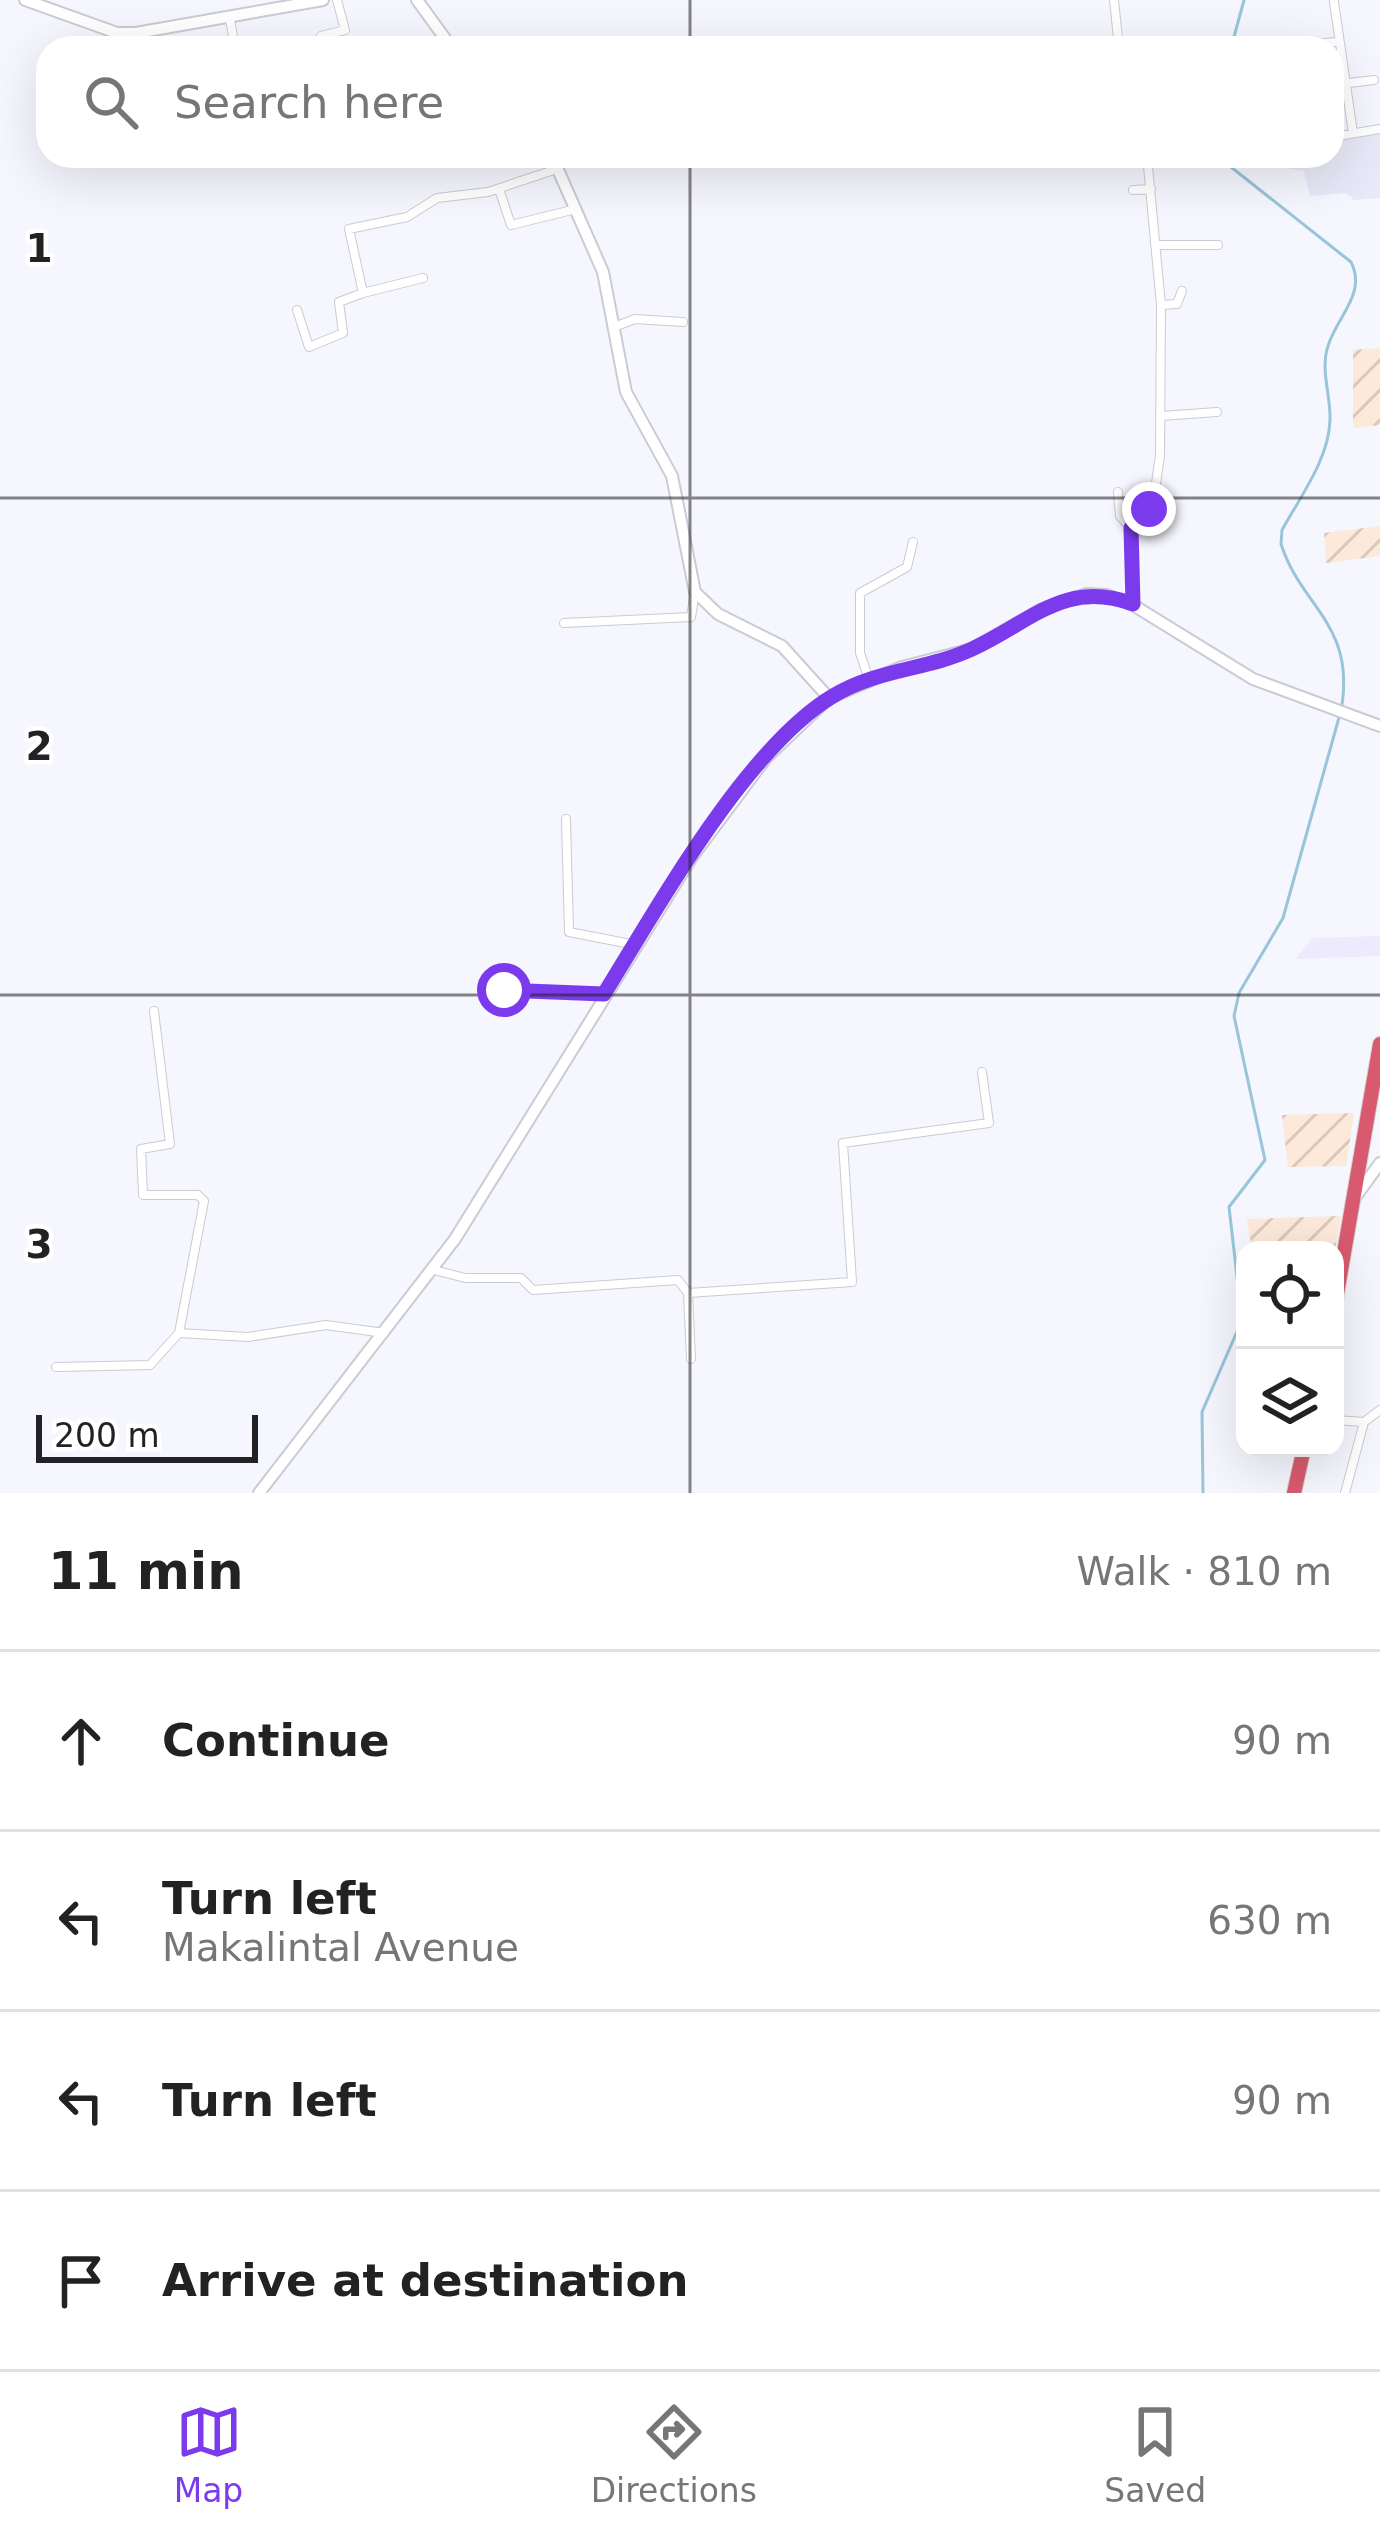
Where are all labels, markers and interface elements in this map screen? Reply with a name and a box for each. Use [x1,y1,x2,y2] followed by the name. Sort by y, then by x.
[36,36,1344,168] search box
[78,69,144,135] icon: search
[174,76,444,129] text: Search here
[25,226,53,271] text: 1
[1122,482,1176,536] route end
[25,724,53,769] text: 2
[477,963,531,1017] route start
[25,1222,53,1267] text: 3
[1236,1241,1344,1457] map controls
[1236,1241,1344,1349] button: locate
[1236,1349,1344,1457] button: layers
[36,1409,258,1462] scale bar
[54,1416,160,1455] text: 200 m
[48,1542,244,1601] text: 11 min
[1077,1549,1332,1594] text: Walk · 810 m
[48,1708,114,1774] icon: ahead
[162,1714,390,1767] text: Continue
[1232,1718,1332,1763] text: 90 m
[162,1872,377,1925] text: Turn left
[48,1888,114,1954] icon: left
[1207,1898,1332,1943] text: 630 m
[162,1925,519,1970] text: Makalintal Avenue
[48,2068,114,2134] icon: left
[162,2074,377,2127] text: Turn left
[1232,2078,1332,2123] text: 90 m
[48,2248,114,2314] icon: arrive
[162,2254,688,2307] text: Arrive at destination
[174,2399,243,2510] tab: Map
[591,2399,757,2510] tab: Directions
[1104,2399,1206,2510] tab: Saved

